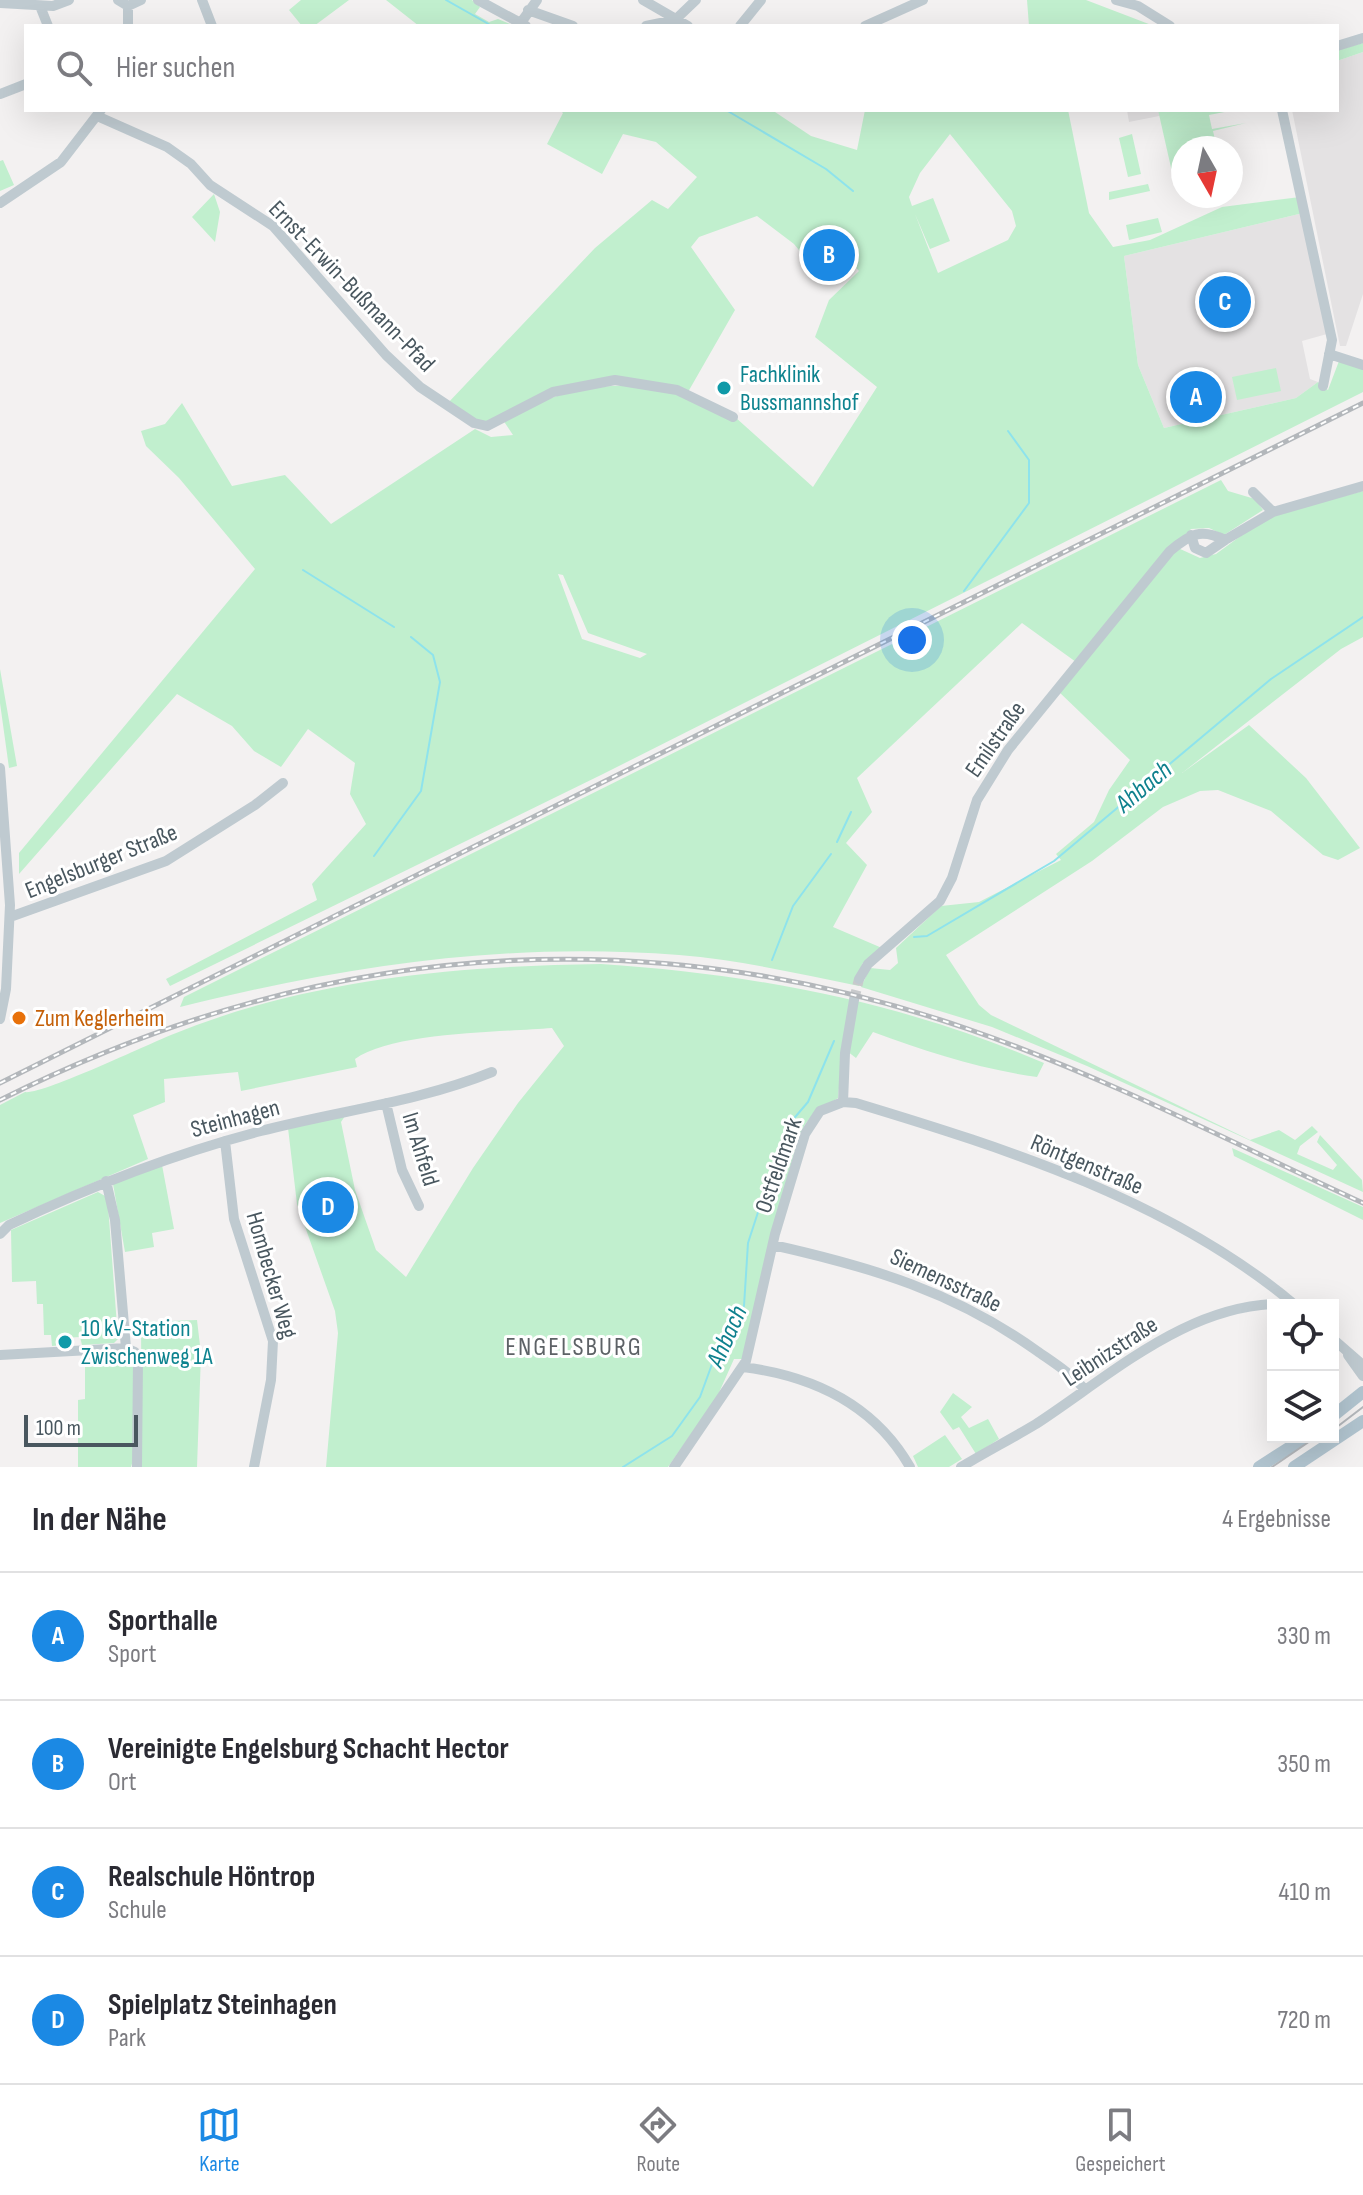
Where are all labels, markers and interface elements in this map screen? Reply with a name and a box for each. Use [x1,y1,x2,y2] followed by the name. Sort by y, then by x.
[24,24,1339,112] search box
[52,46,96,90] icon: search
[116,50,235,86] text: Hier suchen
[1171,136,1243,208] north arrow
[262,195,441,378] street label: Ernst-Erwin-Bußmann-Pfad
[803,225,855,285] pin: B
[1199,272,1251,332] pin: C
[740,360,860,417] place label: Fachklinik Bussmannshof
[1170,367,1222,427] pin: A
[715,379,733,397] marker: Fachklinik Bussmannshof
[892,620,932,660] your location
[959,696,1032,783] street label: Emilstraße
[1109,755,1179,820] water label: Ahbach
[21,818,181,905] street label: Engelsburger Straße
[35,1004,164,1033] place label: Zum Keglerheim
[10,1009,28,1027] marker: Zum Keglerheim
[188,1093,283,1144] street label: Steinhagen
[396,1109,445,1189] street label: Im Ahfeld
[749,1114,808,1217] street label: Ostfeldmark
[1026,1128,1147,1201] street label: Röntgenstraße
[302,1177,354,1237] pin: D
[240,1208,303,1342] street label: Hombecker Weg
[886,1242,1006,1319] street label: Siemensstraße
[1267,1299,1339,1443] map controls
[1267,1299,1339,1371] button: locate
[700,1301,755,1373] water label: Ahbach
[1057,1310,1163,1393] street label: Leibnizstraße
[81,1314,213,1371] place label: 10 kV-Station Zwischenweg 1A
[505,1332,643,1363] district label: ENGELSBURG
[56,1333,74,1351] marker: 10 kV-Station Zwischenweg 1A
[1267,1371,1339,1443] button: layers
[24,1411,138,1447] scale bar
[36,1415,81,1442] text: 100 m
[32,1499,167,1540] text: In der Nähe
[1222,1504,1331,1535] text: 4 Ergebnisse
[108,1603,218,1639] text: Sporthalle
[52,1621,64,1652] text: A
[1277,1621,1331,1652] text: 330 m
[108,1639,156,1670] text: Sport
[108,1731,509,1767] text: Vereinigte Engelsburg Schacht Hector
[52,1749,64,1780] text: B
[1277,1749,1331,1780] text: 350 m
[108,1767,137,1798] text: Ort
[108,1859,315,1895] text: Realschule Höntrop
[51,1877,65,1908] text: C
[1279,1877,1331,1908] text: 410 m
[108,1895,167,1926] text: Schule
[108,1987,337,2023] text: Spielplatz Steinhagen
[51,2005,65,2036] text: D
[1277,2005,1331,2036] text: 720 m
[108,2023,146,2054] text: Park
[197,2103,241,2178] tab: Karte
[636,2103,680,2178] tab: Route
[1075,2103,1166,2178] tab: Gespeichert

